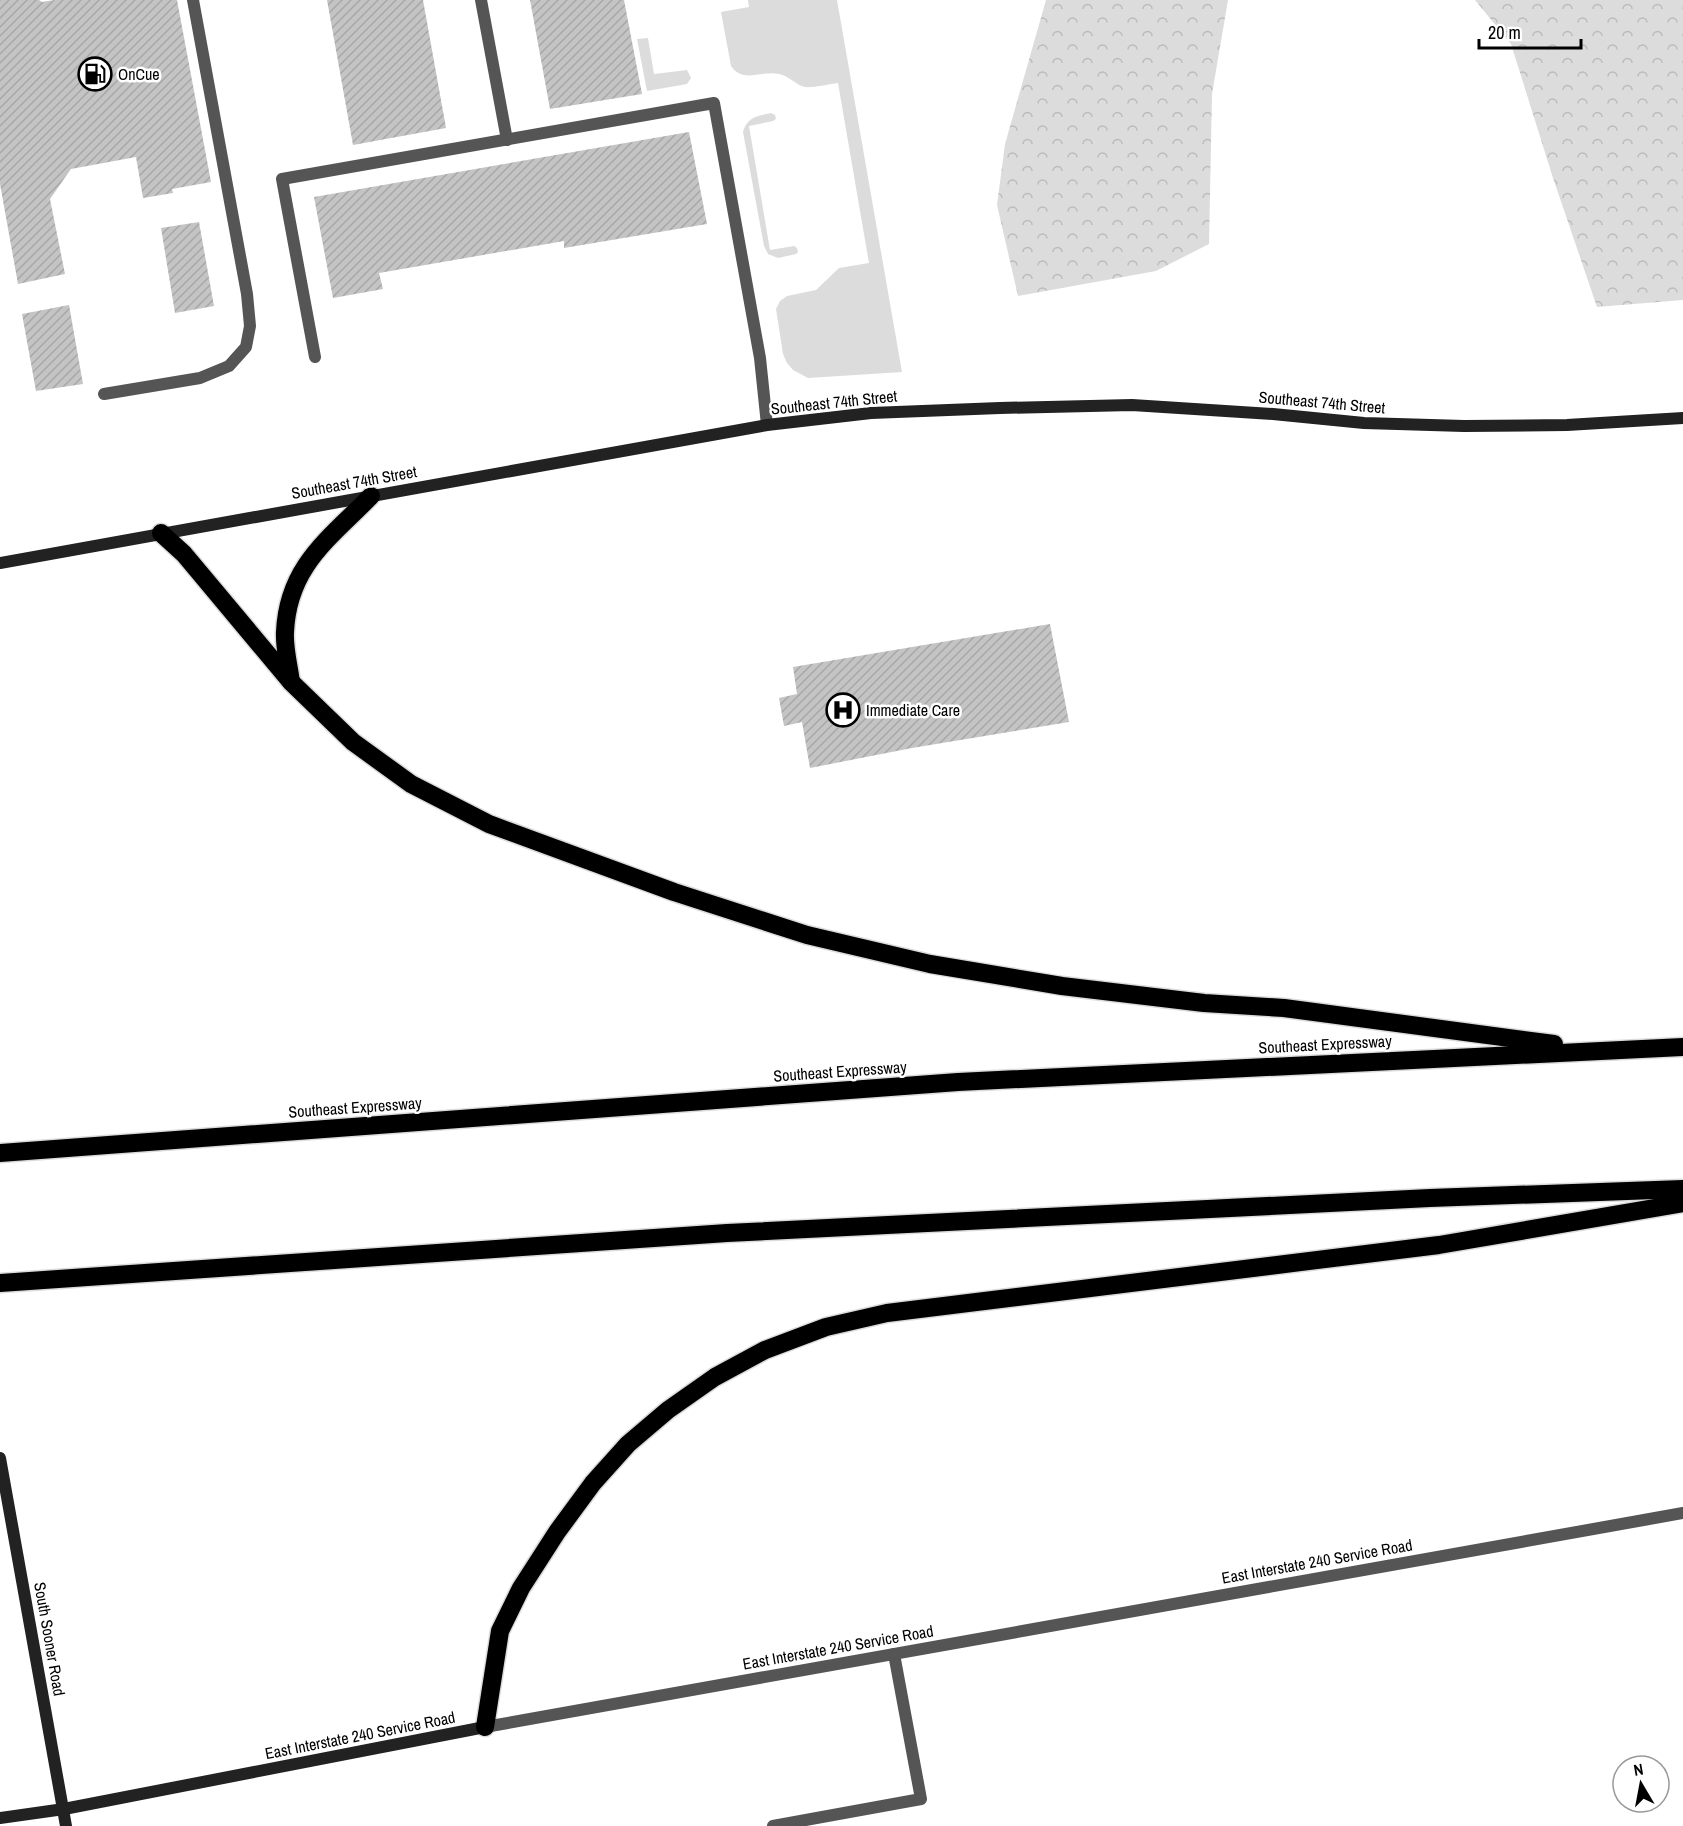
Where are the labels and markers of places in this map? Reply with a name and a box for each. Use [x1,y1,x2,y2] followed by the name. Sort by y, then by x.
[77,56,113,92] fuel station icon: OnCue
[118,63,160,85] place label: OnCue
[825,692,861,728] hospital icon: Immediate Care
[866,699,960,721] place label: Immediate Care

